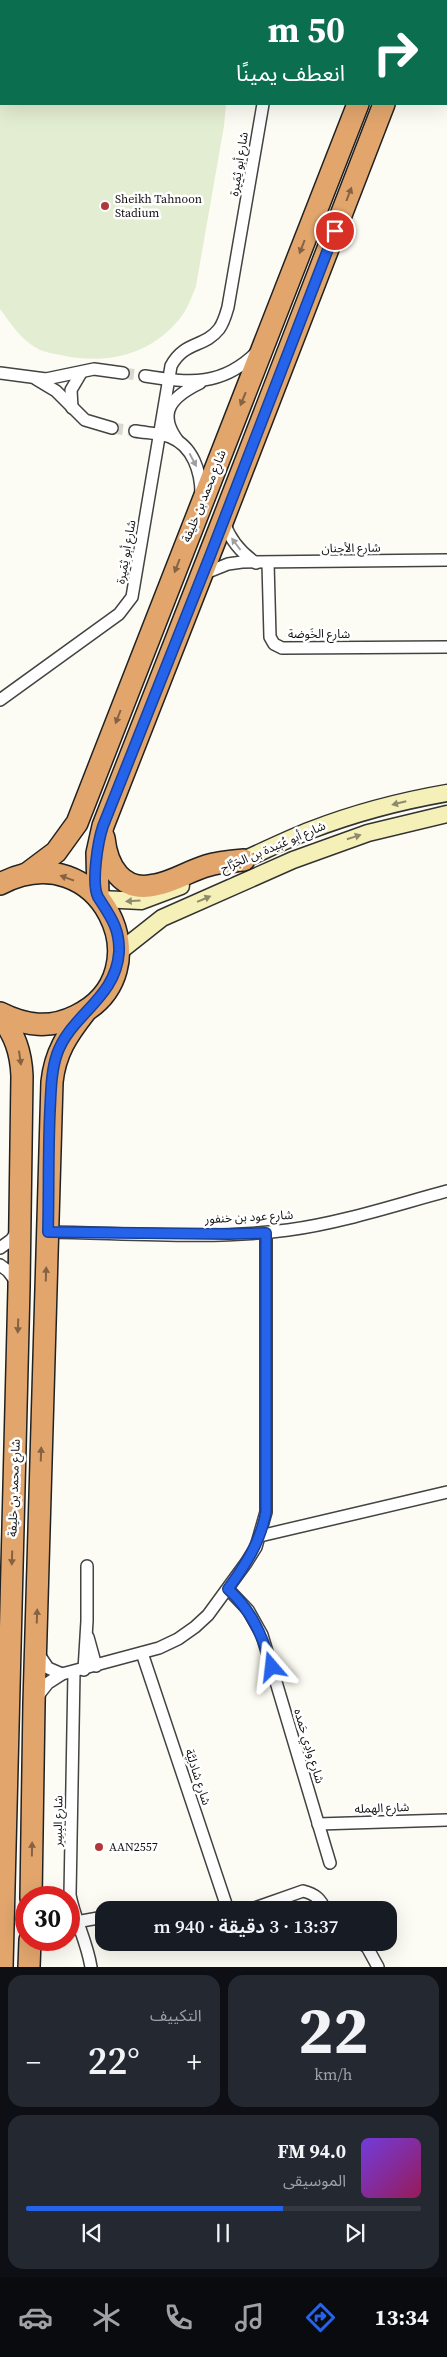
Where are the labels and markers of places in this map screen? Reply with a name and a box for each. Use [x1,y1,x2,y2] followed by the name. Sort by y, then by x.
[115,191,202,221] place label: Sheikh Tahnoon Stadium
[99,200,111,212] marker: Sheikh Tahnoon Stadium
[314,210,356,252] pin
[109,1839,158,1855] place label: AAN2557
[93,1841,105,1853] marker: AAN2557

